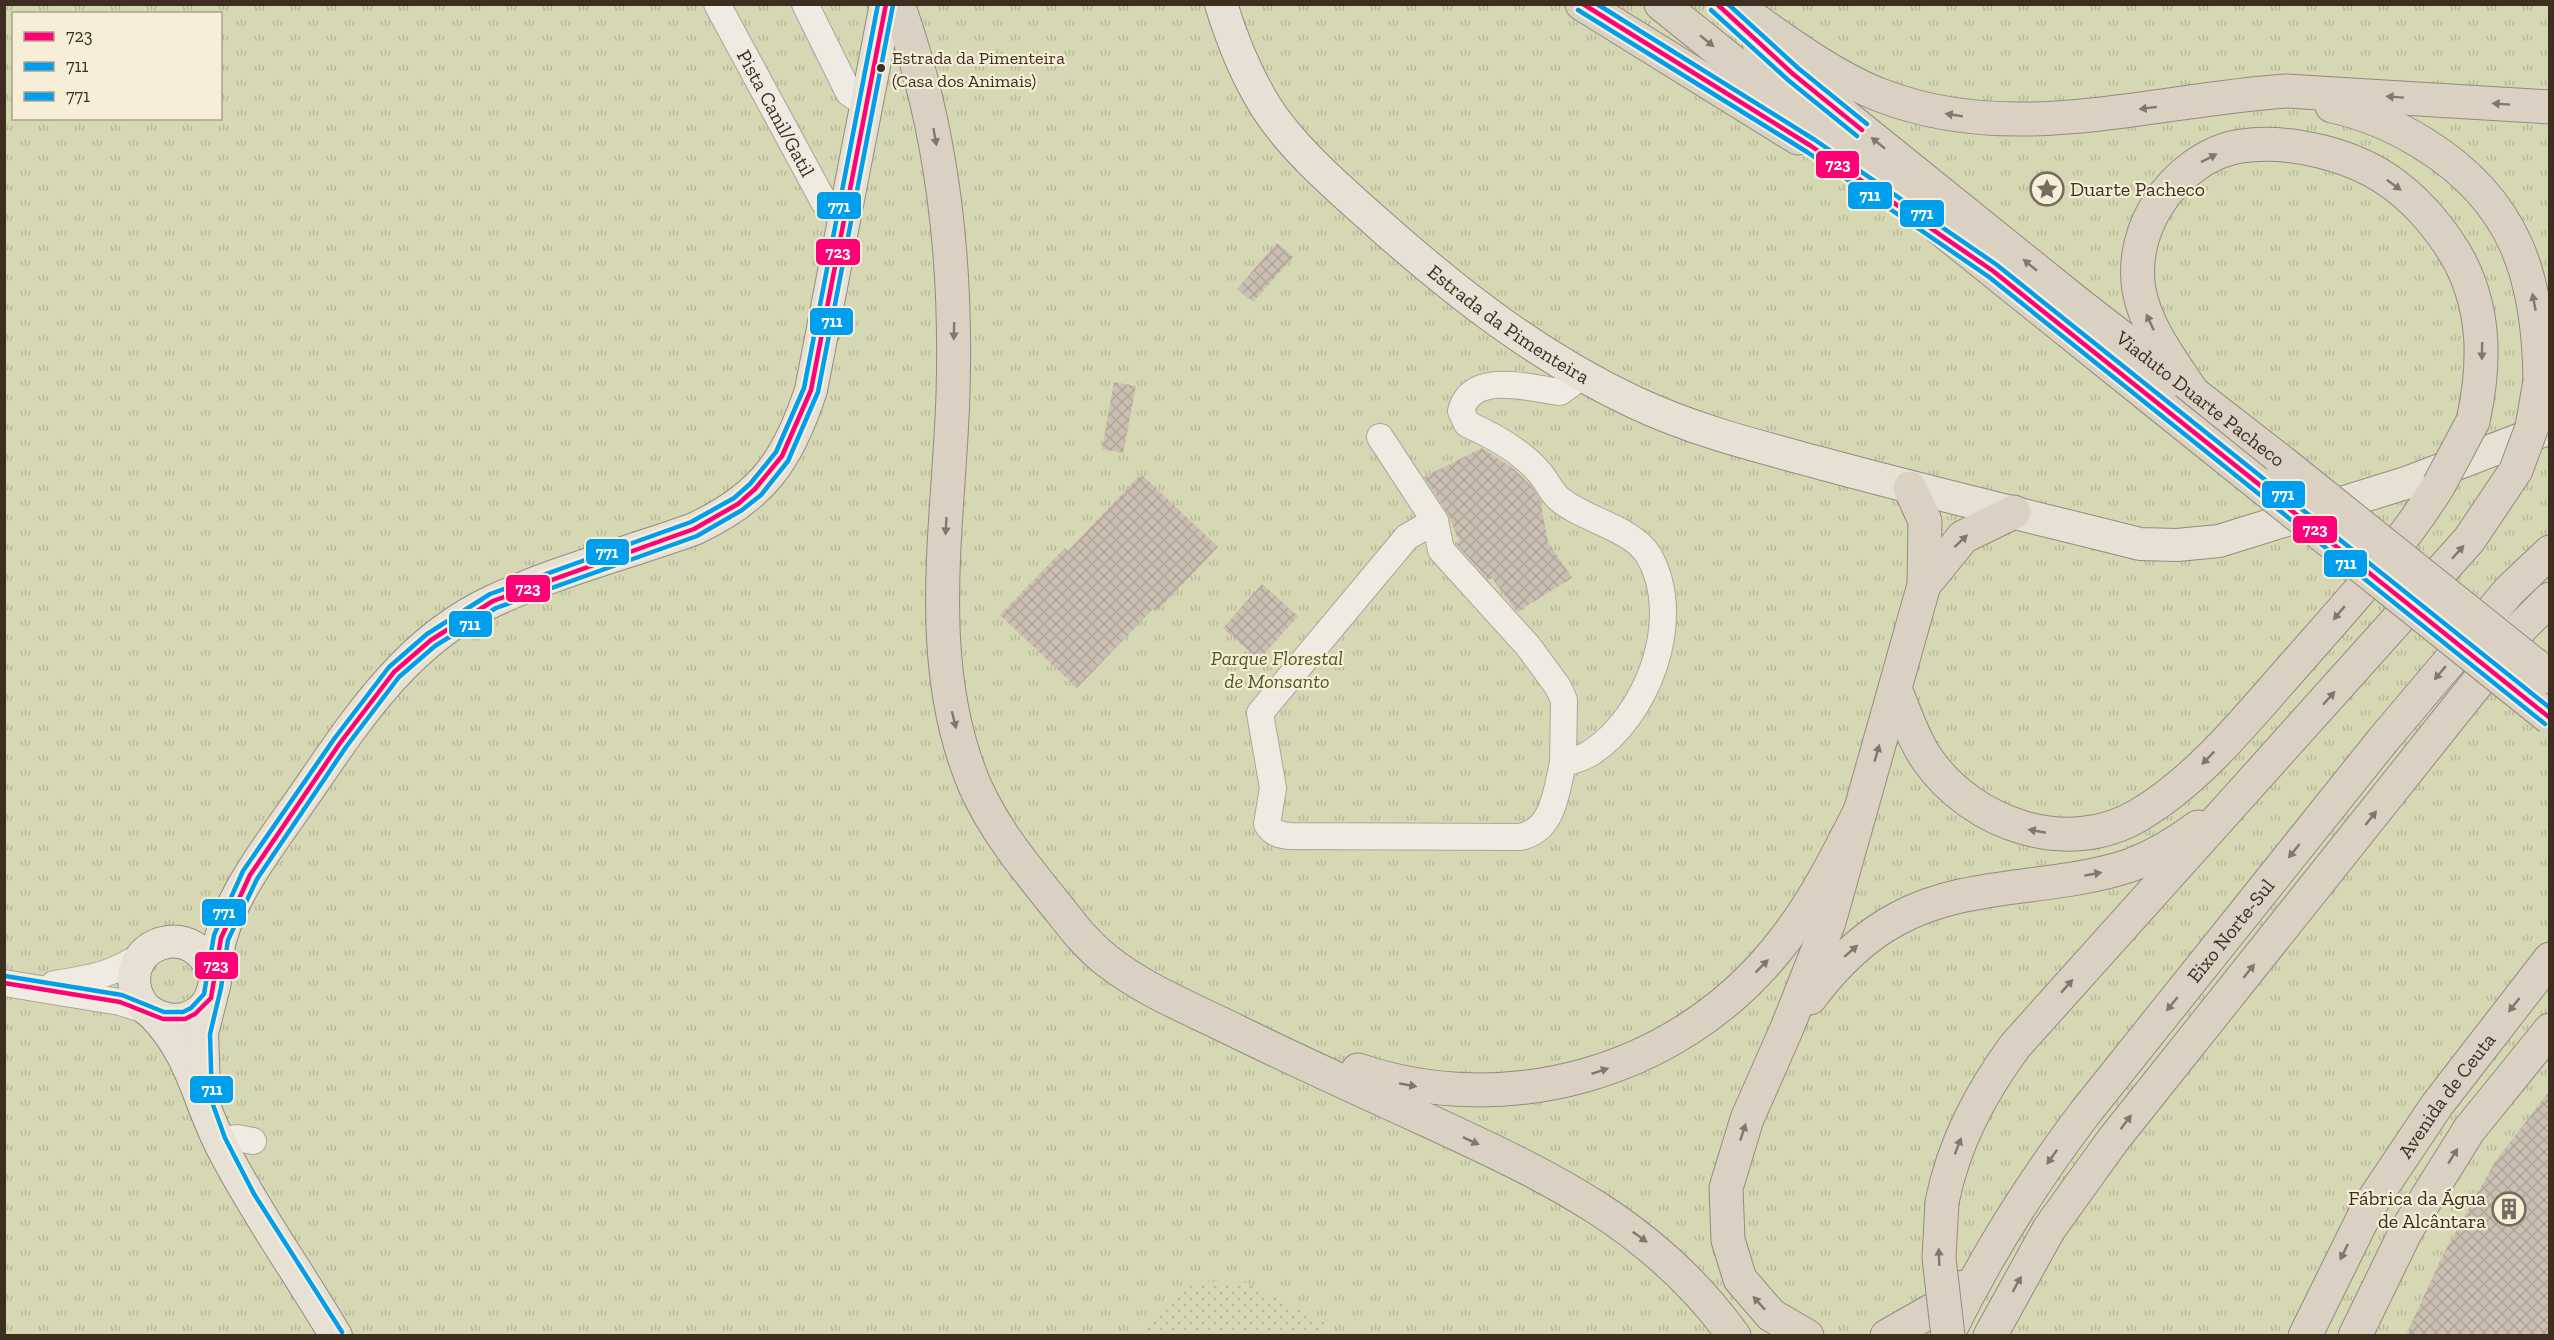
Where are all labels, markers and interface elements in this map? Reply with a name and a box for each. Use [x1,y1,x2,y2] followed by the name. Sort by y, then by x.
[12,12,222,120] legend
[66,25,93,47] text: 723
[1699,35,1715,48] one-way arrow
[732,45,820,181] street label: Pista Canil/Gatil
[892,47,1065,92] place label: Estrada da Pimenteira (Casa dos Animais)
[66,55,88,77] text: 711
[875,62,887,74] marker: Estrada da Pimenteira (Casa dos Animais)
[66,85,90,107] text: 771
[2385,92,2404,102] one-way arrow
[2492,100,2511,109] one-way arrow
[2139,103,2158,112] one-way arrow
[1945,110,1964,119] one-way arrow
[931,128,940,147] one-way arrow
[1871,137,1886,149] one-way arrow
[1815,150,1860,179] line badge: 723
[2201,153,2218,162] one-way arrow
[1825,155,1851,174] text: 723
[2029,171,2065,207] place icon: Duarte Pacheco
[2070,177,2205,201] place label: Duarte Pacheco
[2385,179,2401,191] one-way arrow
[1847,181,1893,210] line badge: 711
[1860,186,1881,205] text: 711
[816,191,862,220] line badge: 771
[828,197,851,216] text: 771
[1899,199,1945,228] line badge: 771
[1911,204,1934,223] text: 771
[815,238,861,266] line badge: 723
[825,243,851,262] text: 723
[1423,259,1594,389] street label: Estrada da Pimenteira
[2023,259,2038,271] one-way arrow
[2529,292,2538,311] one-way arrow
[809,307,854,336] line badge: 711
[822,312,843,331] text: 711
[2146,314,2155,331] one-way arrow
[949,321,959,340] one-way arrow
[2110,325,2290,472] street label: Viaduto Duarte Pacheco
[2477,342,2487,361] one-way arrow
[2261,480,2306,509] line badge: 771
[2272,485,2295,504] text: 771
[2292,515,2338,544] line badge: 723
[942,516,951,535] one-way arrow
[2302,520,2328,539] text: 723
[1954,534,1969,548] one-way arrow
[585,538,630,566] line badge: 771
[596,543,619,562] text: 771
[2451,545,2465,560] one-way arrow
[2323,549,2368,578] line badge: 711
[2336,554,2357,573] text: 711
[505,574,551,603] line badge: 723
[515,579,541,598] text: 723
[2333,605,2346,620] one-way arrow
[448,610,493,638] line badge: 711
[460,615,481,634] text: 711
[1211,646,1343,693] park label: Parque Florestal de Monsanto
[2434,665,2447,680] one-way arrow
[2322,691,2335,706] one-way arrow
[950,710,960,729] one-way arrow
[1873,744,1882,762] one-way arrow
[2202,751,2216,765] one-way arrow
[2364,811,2376,826] one-way arrow
[2028,826,2047,835] one-way arrow
[2289,844,2301,859] one-way arrow
[2083,869,2102,878] one-way arrow
[2182,874,2279,987] street label: Eixo Norte-Sul
[201,898,247,927] line badge: 771
[213,903,236,922] text: 771
[1843,945,1858,958] one-way arrow
[194,951,239,980] line badge: 723
[203,956,229,975] text: 723
[1754,959,1768,973] one-way arrow
[2242,963,2255,979] one-way arrow
[2060,979,2073,994] one-way arrow
[2167,996,2179,1011] one-way arrow
[2507,997,2520,1013] one-way arrow
[2393,1028,2501,1163] street label: Avenida de Ceuta
[1591,1066,1609,1076] one-way arrow
[189,1075,234,1104] line badge: 711
[202,1080,223,1099] text: 711
[1399,1081,1418,1090] one-way arrow
[2120,1115,2132,1130] one-way arrow
[1738,1123,1748,1141] one-way arrow
[1462,1136,1480,1146] one-way arrow
[1954,1137,1963,1155] one-way arrow
[2448,1147,2459,1164] one-way arrow
[2046,1149,2058,1165] one-way arrow
[2348,1186,2486,1233] place label: Fábrica da Água de Alcântara
[2491,1191,2527,1227] building icon: Fábrica da Água de Alcântara
[1632,1231,1648,1243] one-way arrow
[2340,1243,2350,1261] one-way arrow
[1934,1247,1944,1266] one-way arrow
[2012,1275,2022,1292] one-way arrow
[1753,1296,1766,1311] one-way arrow

